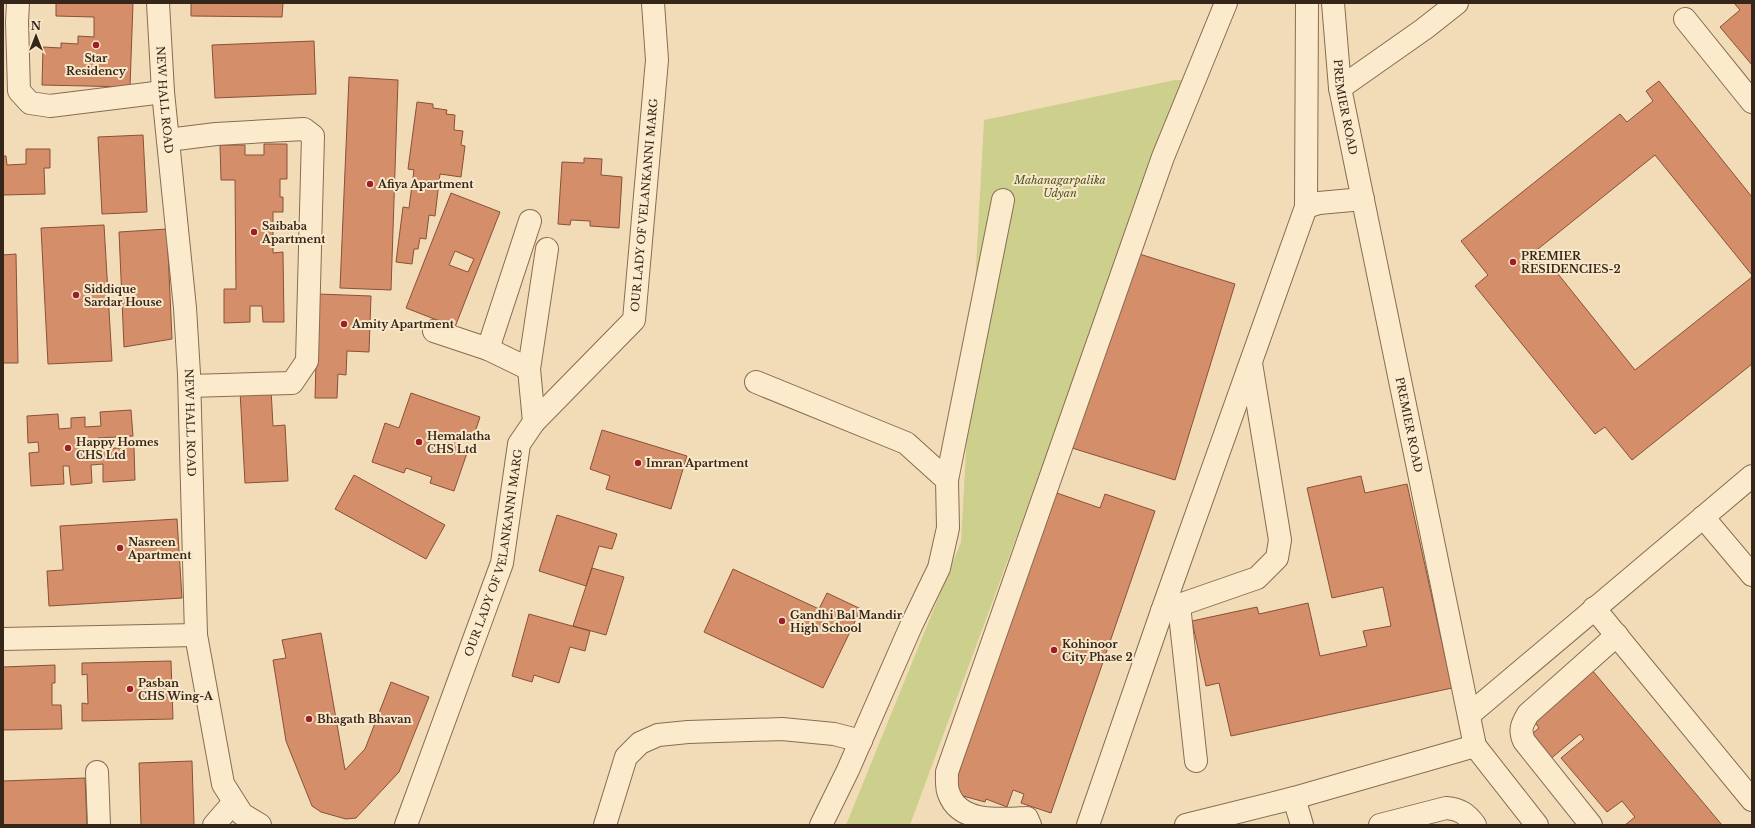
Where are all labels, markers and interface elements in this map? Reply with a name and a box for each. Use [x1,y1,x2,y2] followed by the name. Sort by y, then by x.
[16,16,56,56] north arrow
[31,19,42,33] text: N
[91,40,101,50] marker: Star Residency
[153,46,176,154] street label: NEW HALL ROAD
[66,51,127,78] place label: Star Residency
[1331,59,1361,157] street label: PREMIER ROAD
[628,97,661,312] street label: OUR LADY OF VELANKANNI MARG
[1013,173,1106,200] park label: Mahanagarpalika Udyan
[377,177,474,191] place label: Afiya Apartment
[365,179,375,189] marker: Afiya Apartment
[261,219,326,246] place label: Saibaba Apartment
[249,227,259,237] marker: Saibaba Apartment
[1521,249,1621,276] place label: PREMIER RESIDENCIES-2
[1508,257,1518,267] marker: PREMIER RESIDENCIES-2
[84,282,163,309] place label: Siddique Sardar House
[71,290,81,300] marker: Siddique Sardar House
[351,317,455,331] place label: Amity Apartment
[339,319,349,329] marker: Amity Apartment
[182,368,199,477] street label: NEW HALL ROAD
[1392,376,1426,474] street label: PREMIER ROAD
[427,429,491,456] place label: Hemalatha CHS Ltd
[76,435,159,462] place label: Happy Homes CHS Ltd
[414,437,424,447] marker: Hemalatha CHS Ltd
[63,443,73,453] marker: Happy Homes CHS Ltd
[461,448,525,659] street label: OUR LADY OF VELANKANNI MARG
[646,456,749,470] place label: Imran Apartment
[633,458,643,468] marker: Imran Apartment
[127,535,192,562] place label: Nasreen Apartment
[115,543,125,553] marker: Nasreen Apartment
[790,608,903,635] place label: Gandhi Bal Mandir High School
[777,616,787,626] marker: Gandhi Bal Mandir High School
[1062,637,1133,664] place label: Kohinoor City Phase 2
[1049,645,1059,655] marker: Kohinoor City Phase 2
[138,676,214,703] place label: Pasban CHS Wing-A
[125,684,135,694] marker: Pasban CHS Wing-A
[317,712,412,726] place label: Bhagath Bhavan
[304,714,314,724] marker: Bhagath Bhavan

